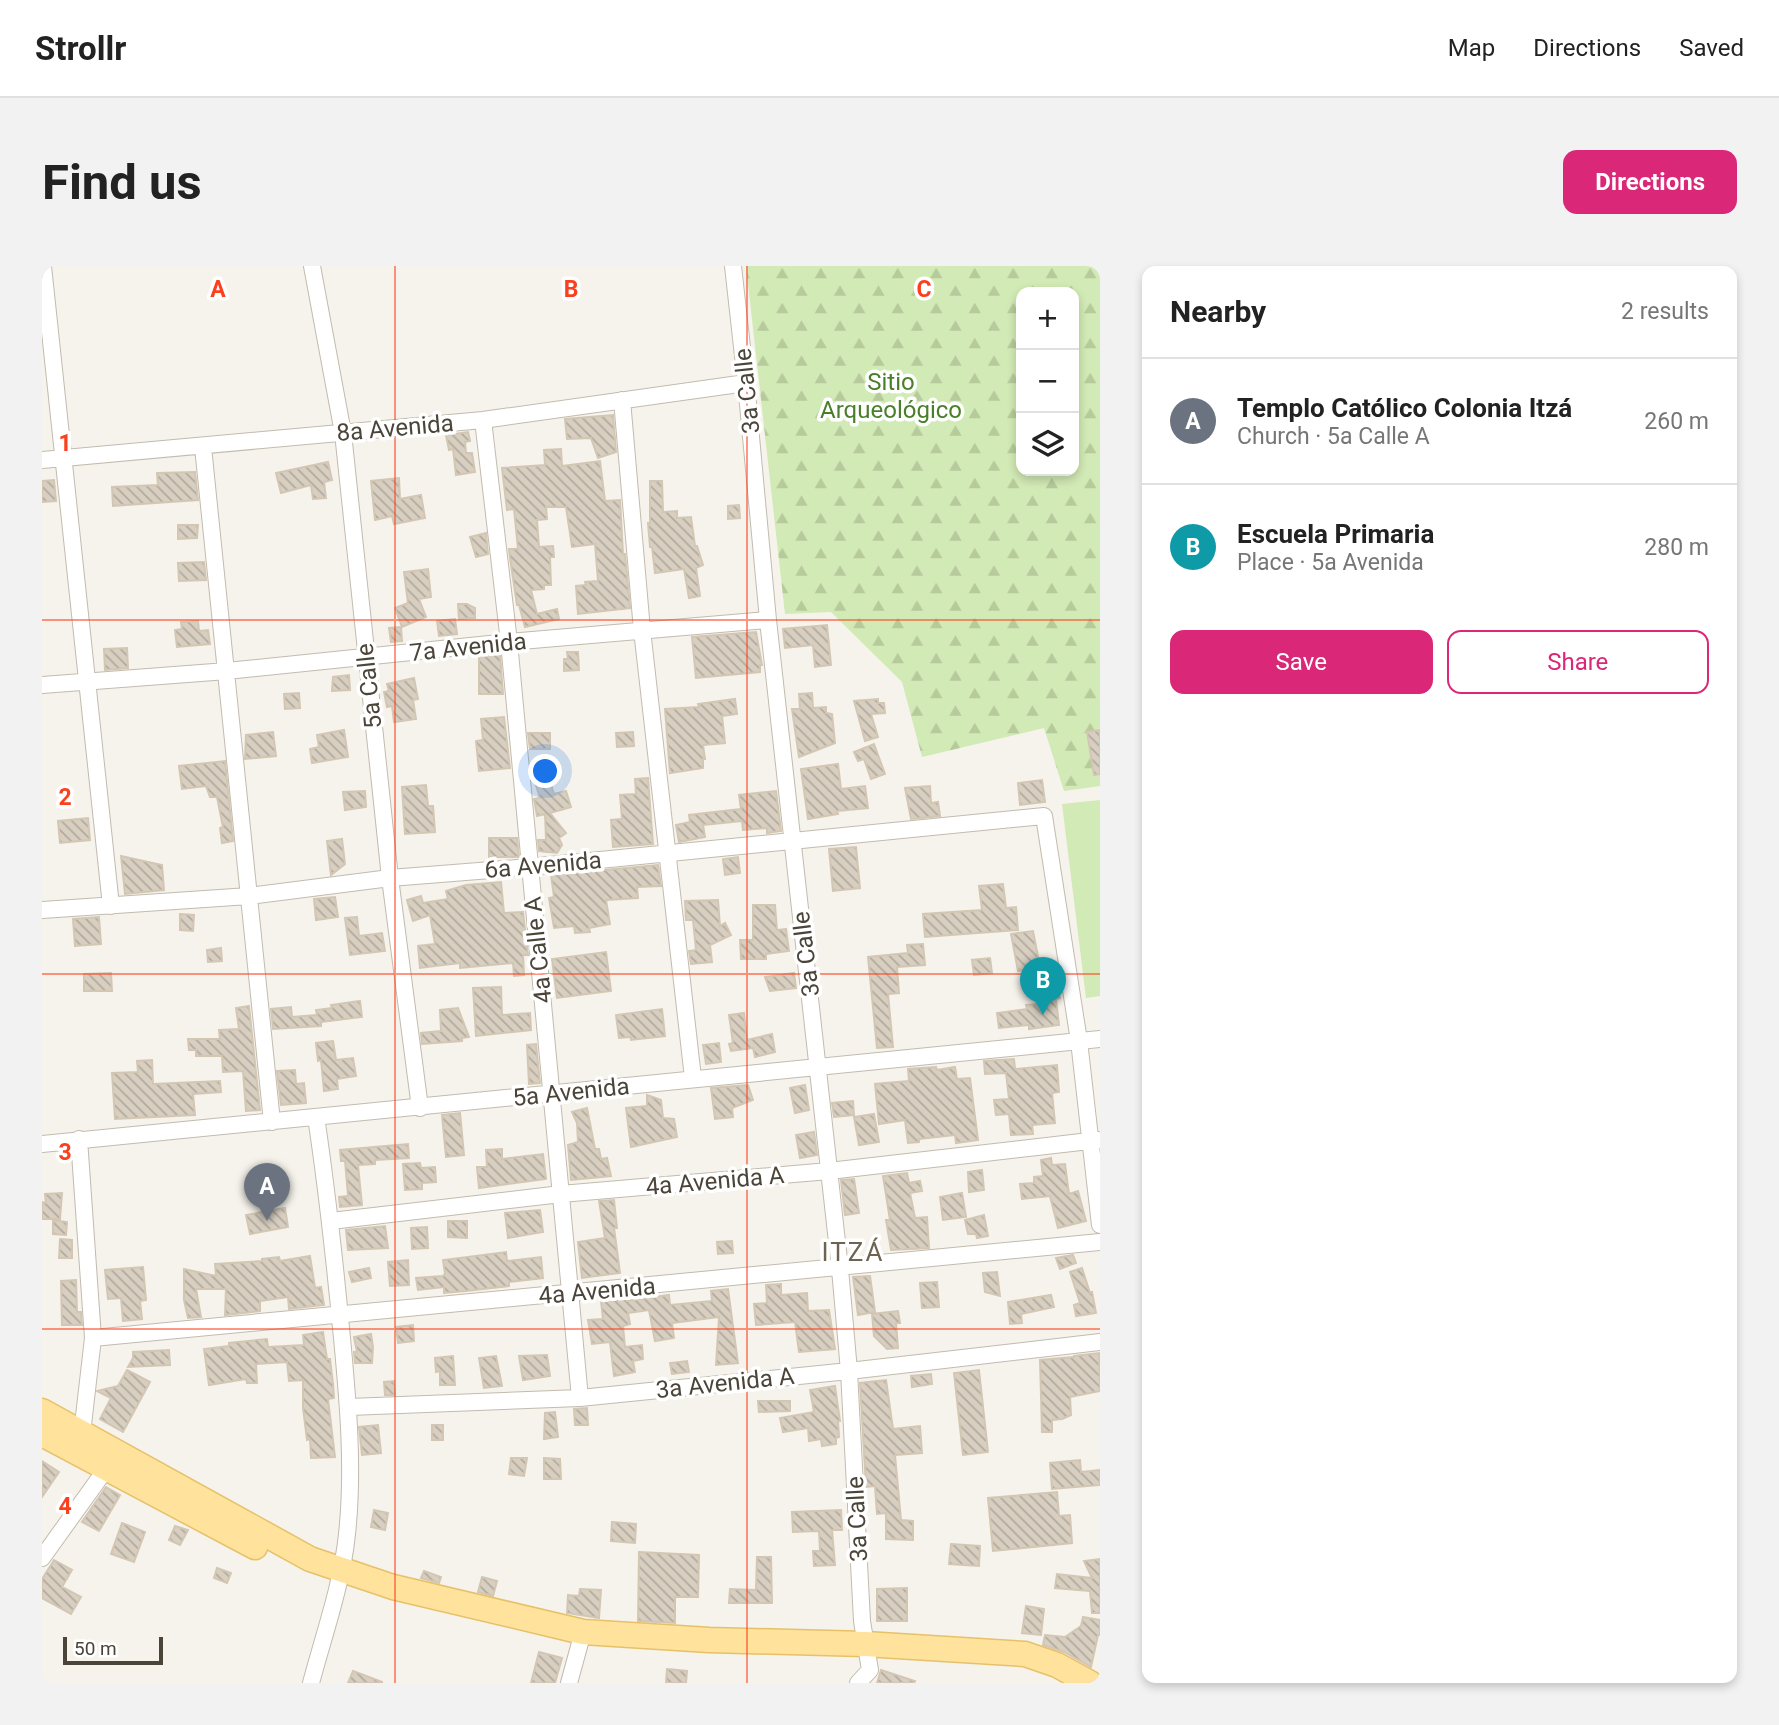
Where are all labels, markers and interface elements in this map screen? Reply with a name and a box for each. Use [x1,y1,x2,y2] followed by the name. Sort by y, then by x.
[35,29,126,68] text: Strollr
[1448,34,1495,62] text: Map
[1533,34,1641,62] text: Directions
[1679,34,1744,62] text: Saved
[1563,150,1737,214] button: Directions
[42,154,202,211] text: Find us
[210,276,226,303] text: A
[564,276,578,303] text: B
[916,276,932,303] text: C
[1016,287,1079,476] map controls
[1016,287,1079,350] button: +
[1170,294,1266,329] text: Nearby
[1621,298,1709,325] text: 2 results
[729,347,765,435] street label: 3a Calle
[1016,350,1079,413] button: −
[820,368,962,424] park label: Sitio Arqueológico
[1237,393,1572,423] text: Templo Católico Colonia Itzá
[1185,408,1201,435] text: A
[1644,408,1709,435] text: 260 m
[335,409,455,447] street label: 8a Avenida
[1016,413,1079,476] button: layers
[1237,423,1430,450] text: Church · 5a Calle A
[58,430,72,457] text: 1
[1237,519,1434,549] text: Escuela Primaria
[1186,534,1200,561] text: B
[1644,534,1709,561] text: 280 m
[1237,549,1424,576] text: Place · 5a Avenida
[408,627,528,667] street label: 7a Avenida
[1170,630,1433,694] button: Save
[1447,630,1709,694] button: Share
[351,642,387,730] street label: 5a Calle
[528,754,562,788] your location
[58,784,72,811] text: 2
[483,846,603,884] street label: 6a Avenida
[518,895,558,1005] street label: 4a Calle A
[787,910,825,998] street label: 3a Calle
[1020,957,1066,1015] pin: B
[511,1072,631,1112] street label: 5a Avenida
[58,1139,72,1166] text: 3
[645,1161,786,1201] street label: 4a Avenida A
[244,1163,290,1221] pin: A
[822,1237,884,1267] district label: ITZÁ
[537,1272,657,1310] street label: 4a Avenida
[654,1362,796,1404] street label: 3a Avenida A
[841,1476,873,1562] street label: 3a Calle
[58,1493,72,1520] text: 4
[63,1634,163,1666] scale bar
[74,1637,117,1660] text: 50 m

